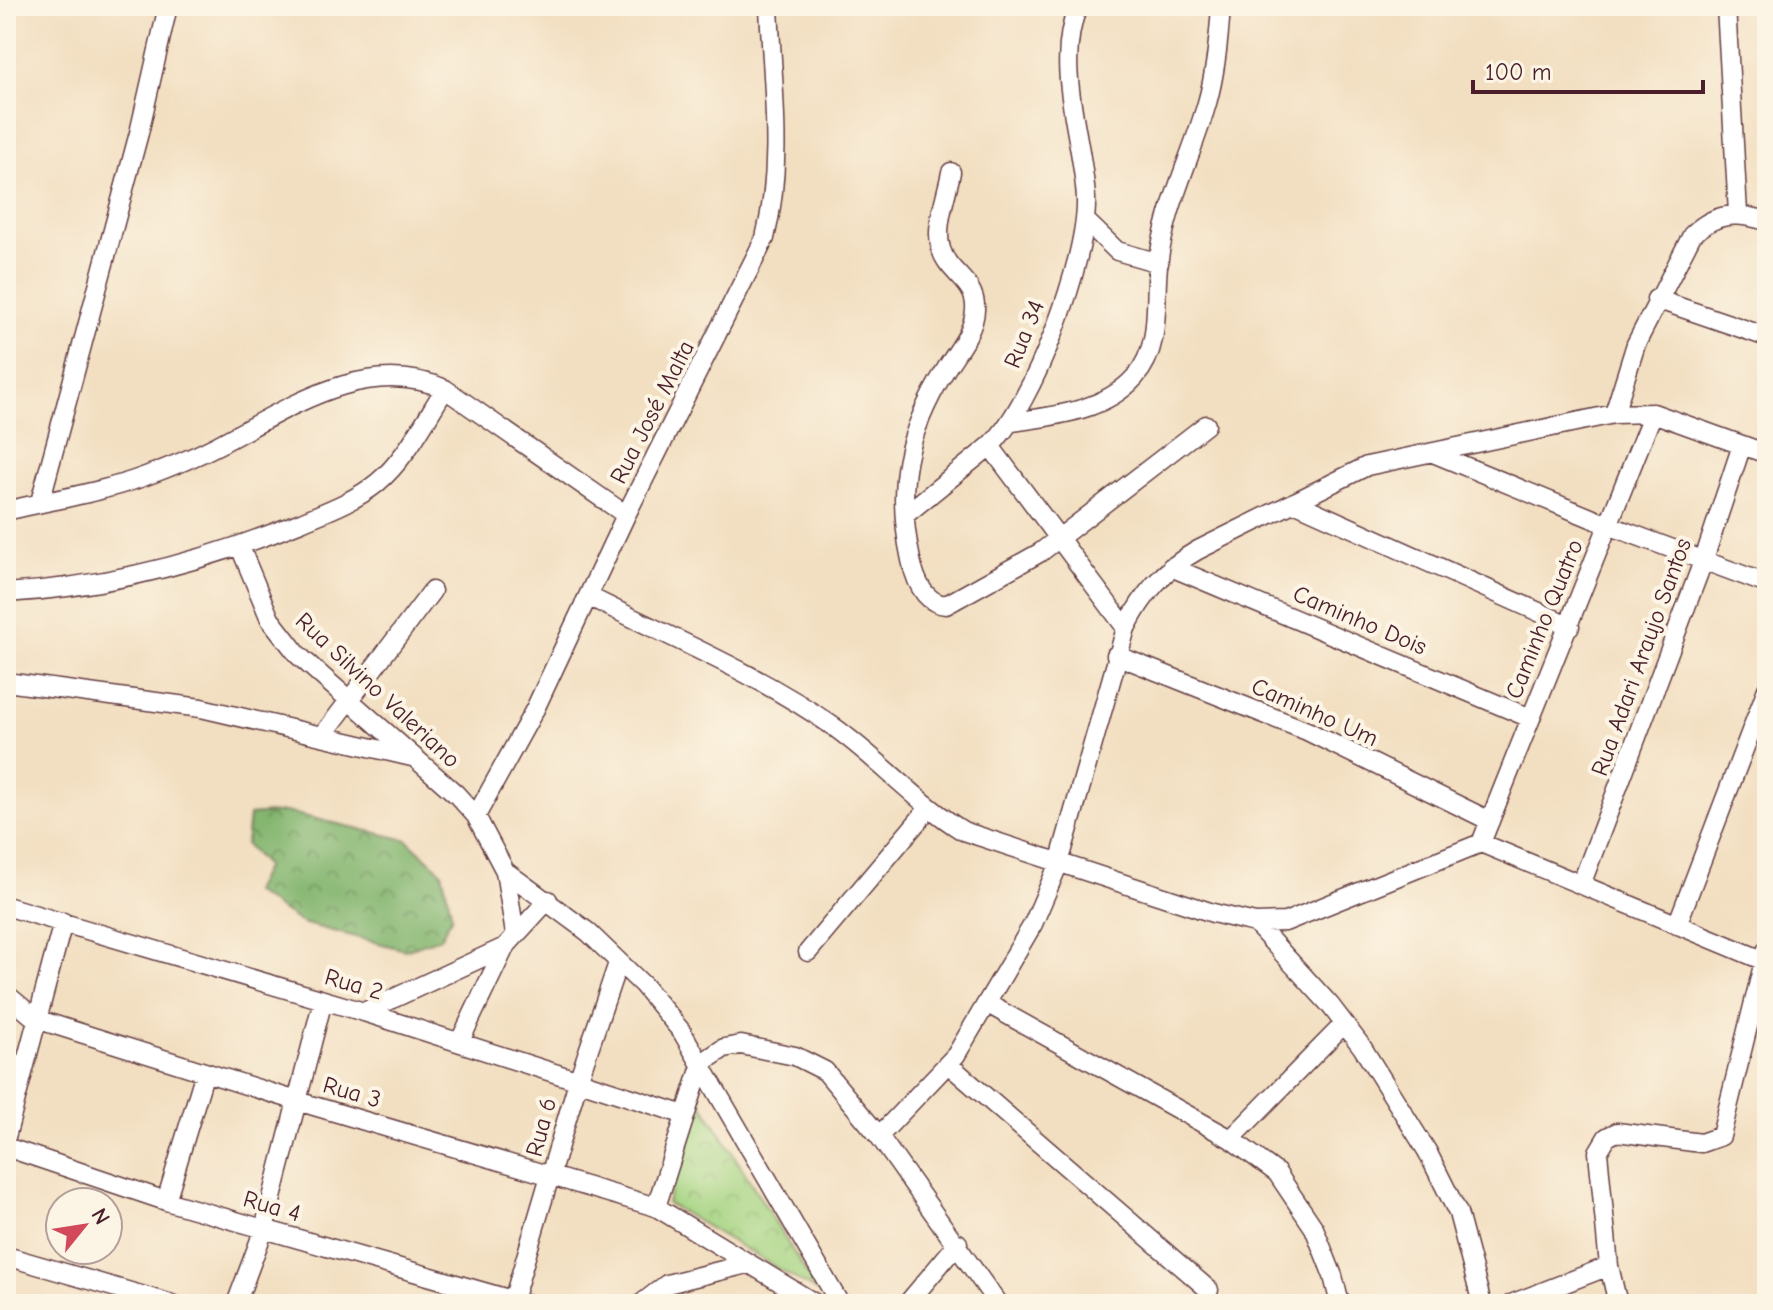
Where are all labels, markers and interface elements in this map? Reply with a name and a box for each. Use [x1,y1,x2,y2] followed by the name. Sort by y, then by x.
[1473,44,1703,94] scale bar
[1485,58,1552,86] text: 100 m
[998,296,1050,372] street label: Rua 34
[604,336,700,488] street label: Rua José Malta
[1585,534,1697,780] street label: Rua Adari Araujo Santos
[1499,535,1589,703] street label: Caminho Quatro
[1289,579,1431,661] street label: Caminho Dois
[290,606,466,774] street label: Rua Silvino Valeriano
[1247,672,1383,752] street label: Caminho Um
[322,962,386,1006] street label: Rua 2
[320,1070,384,1114] street label: Rua 3
[520,1094,562,1160] street label: Rua 6
[240,1184,304,1228] street label: Rua 4
[44,1186,124,1266] north arrow
[86,1204,115,1229] text: N

